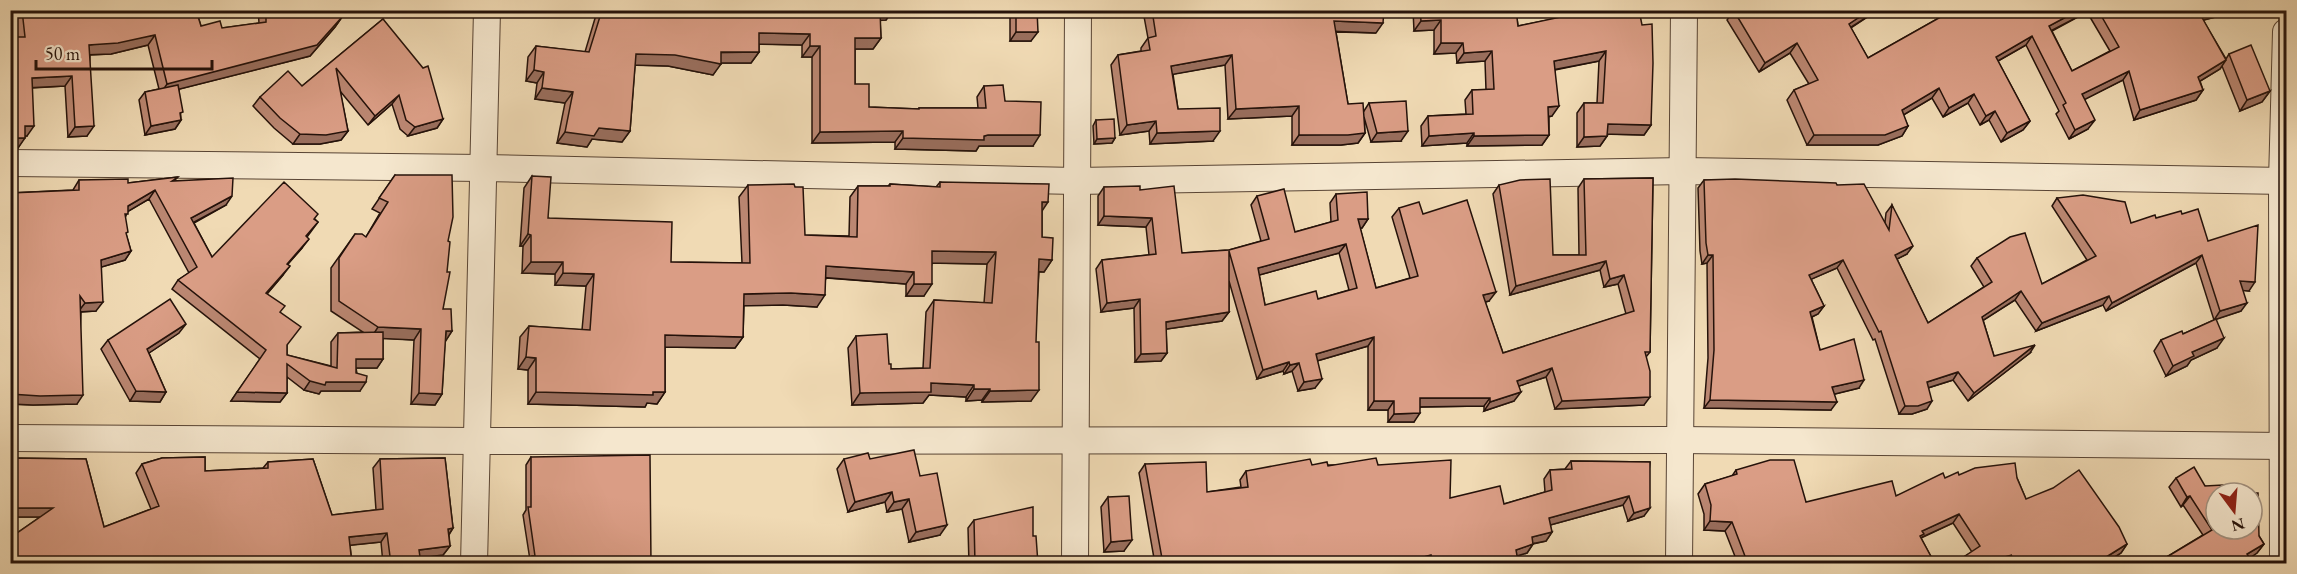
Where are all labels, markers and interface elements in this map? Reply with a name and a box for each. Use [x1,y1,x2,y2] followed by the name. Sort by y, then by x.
[36,33,212,71] scale bar
[45,42,80,65] text: 50 m
[2204,481,2264,541] north arrow
[2229,513,2247,537] text: N

